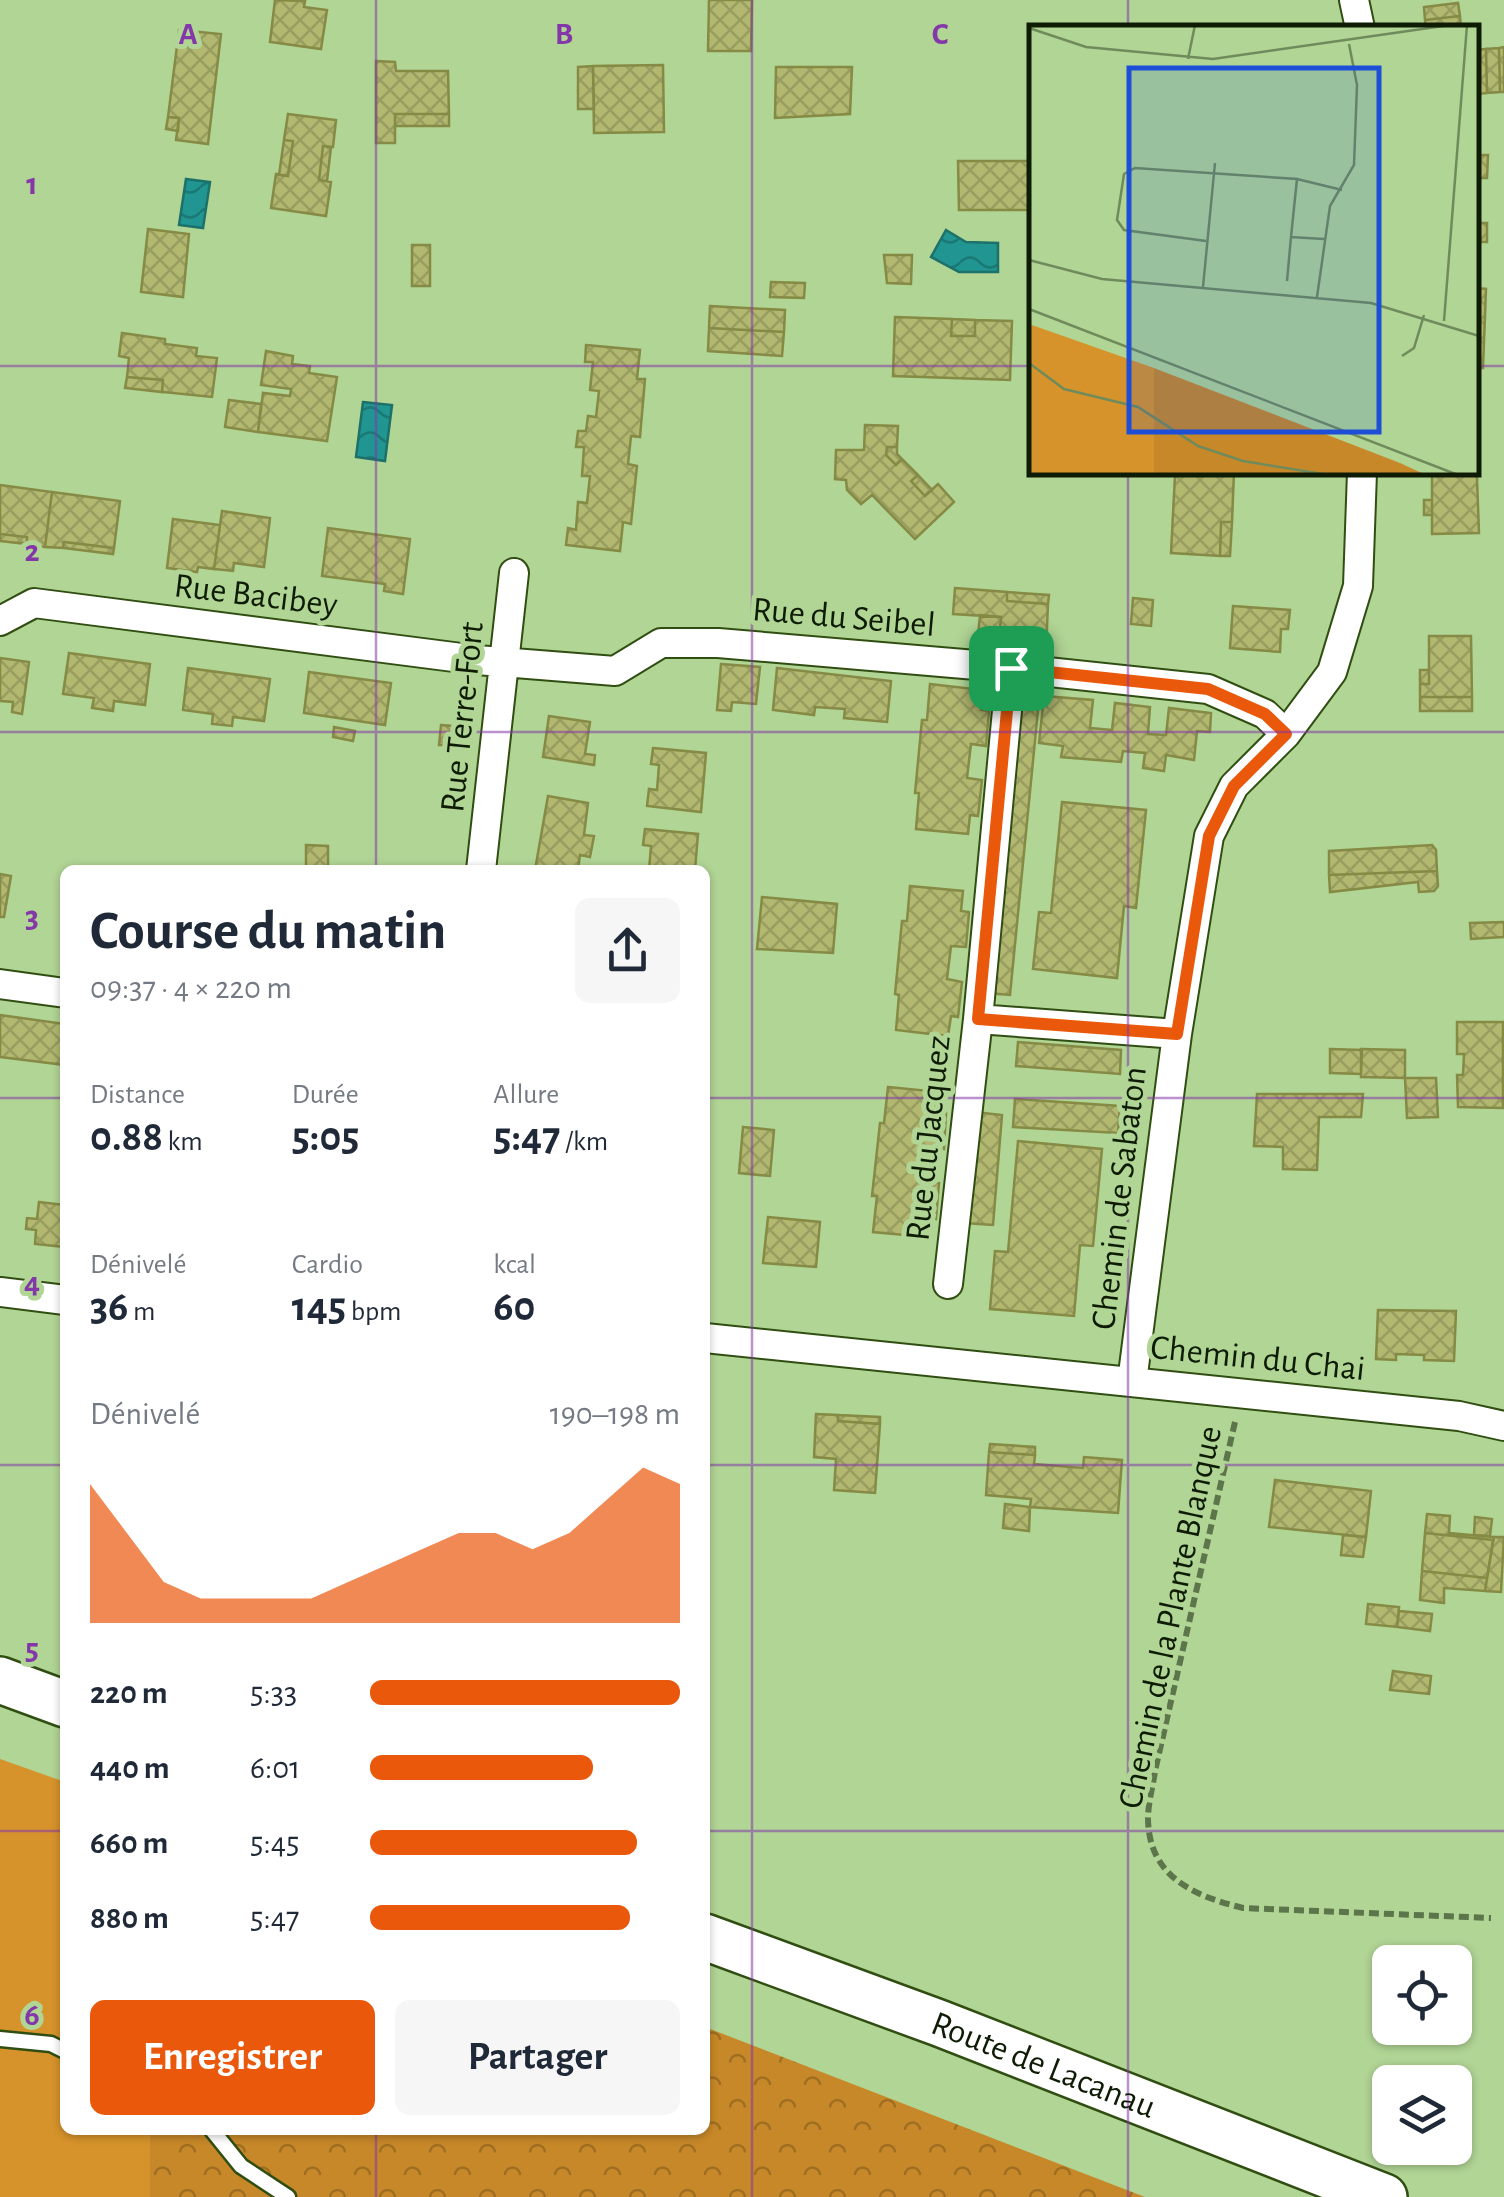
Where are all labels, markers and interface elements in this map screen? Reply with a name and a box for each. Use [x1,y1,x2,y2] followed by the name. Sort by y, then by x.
[178,18,198,50] text: A
[555,18,573,50] text: B
[932,18,949,50] text: C
[1029,25,1479,475] inset map
[26,168,38,200] text: 1
[24,535,40,567] text: 2
[172,568,340,623] street label: Rue Bacibey
[751,592,937,643] street label: Rue du Seibel
[435,620,490,814] street label: Rue Terre-Fort
[969,626,1054,711] pin
[984,641,1039,696] icon: arrive
[575,898,680,1003] button: share
[25,901,39,933] text: 3
[90,904,446,959] text: Course du matin
[90,972,292,1004] text: 09:37 · 4 × 220 m
[900,1034,957,1243] street label: Rue du Jacquez
[1086,1065,1153,1332] street label: Chemin de Sabaton
[90,1081,185,1109] text: Distance
[292,1081,359,1109] text: Durée
[493,1081,559,1109] text: Allure
[90,1116,163,1158] text: 0.88
[292,1116,359,1158] text: 5:05
[493,1116,560,1158] text: 5:47
[163,1128,203,1156] text: km
[560,1128,608,1156] text: /km
[90,1251,186,1279] text: Dénivelé
[292,1251,363,1279] text: Cardio
[493,1251,536,1279] text: kcal
[24,1267,40,1299] text: 4
[90,1286,128,1328] text: 36
[292,1286,346,1328] text: 145
[493,1286,536,1328] text: 60
[128,1298,155,1326] text: m
[346,1298,401,1326] text: bpm
[1149,1330,1367,1387] street label: Chemin du Chai
[90,1398,200,1430] text: Dénivelé
[550,1398,680,1430] text: 190–198 m
[1113,1423,1228,1812] street label: Chemin de la Plante Blanque
[25,1633,39,1665] text: 5
[90,1677,167,1709] text: 220 m
[250,1677,297,1709] text: 5:33
[90,1752,170,1784] text: 440 m
[250,1752,300,1784] text: 6:01
[90,1827,168,1859] text: 660 m
[250,1827,299,1859] text: 5:45
[90,1902,169,1934] text: 880 m
[250,1902,299,1934] text: 5:47
[1372,1945,1472,2165] map controls
[1372,1945,1472,2045] button: locate
[24,1999,40,2031] text: 6
[90,2000,375,2115] button: Enregistrer
[395,2000,680,2115] button: Partager
[926,2006,1161,2125] street label: Route de Lacanau
[1372,2065,1472,2165] button: layers

